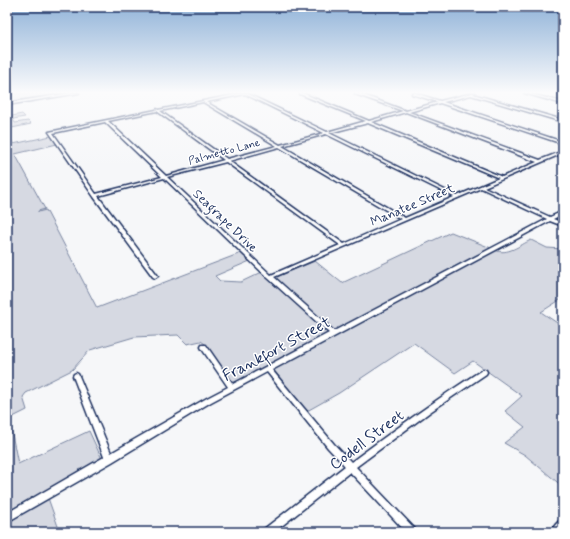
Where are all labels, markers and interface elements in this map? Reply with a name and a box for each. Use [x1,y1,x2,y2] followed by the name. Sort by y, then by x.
[187,136,262,168] street label: Palmetto Lane
[368,180,458,231] street label: Manatee Street
[187,186,261,258] street label: Seagrape Drive
[219,312,336,388] street label: Frankfort Street
[325,405,408,475] street label: Codell Street

